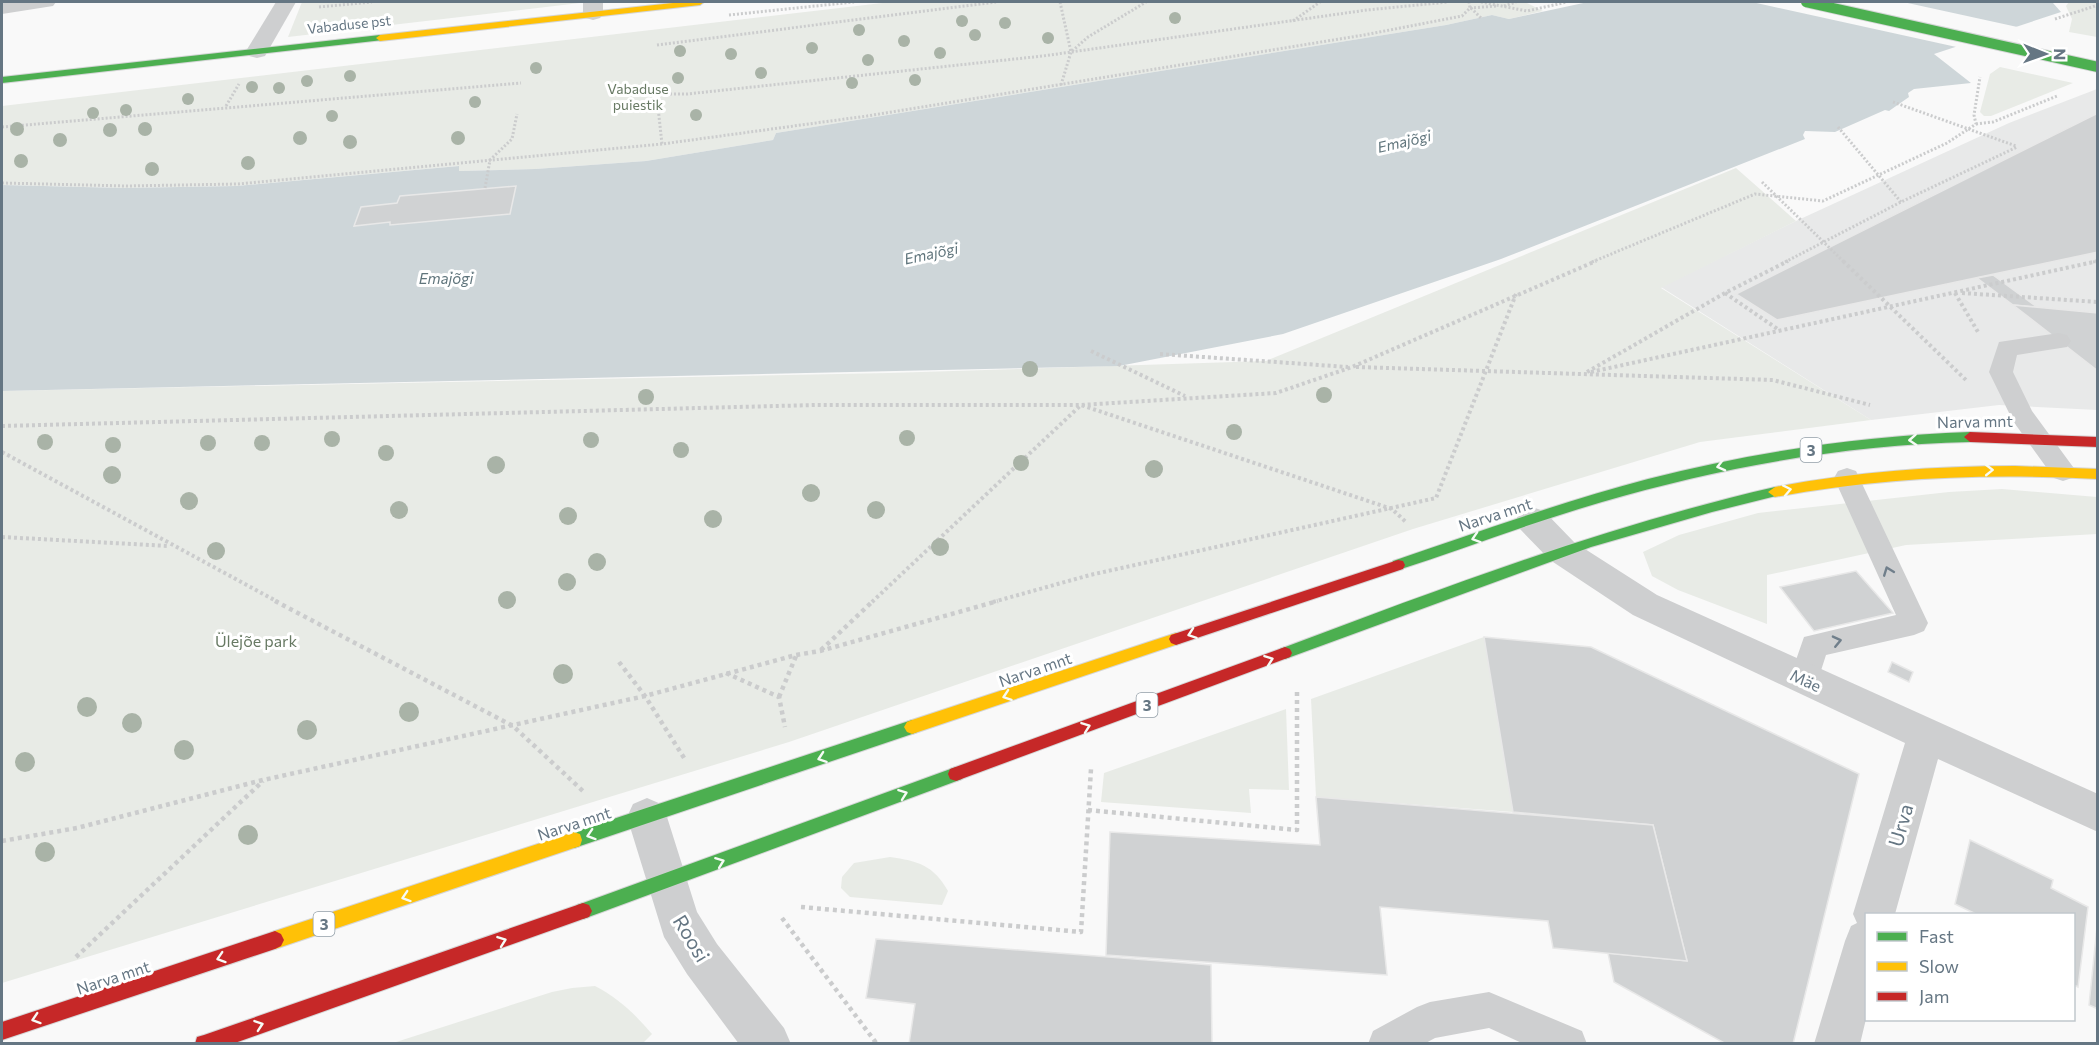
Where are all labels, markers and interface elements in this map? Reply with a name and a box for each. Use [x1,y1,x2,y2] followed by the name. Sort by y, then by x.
[306,11,392,37] street label: Vabaduse pst
[2015,24,2075,84] north arrow
[2051,48,2070,60] text: N
[607,80,669,113] park label: Vabaduse puiestik
[1375,126,1434,156] water label: Emajõgi
[902,238,961,267] water label: Emajõgi
[419,269,474,287] water label: Emajõgi
[1937,411,2014,431] street label: Narva mnt
[1909,433,1918,446] one-way arrow
[1800,438,1822,462] road number: 3
[1716,459,1726,472] one-way arrow
[1984,464,1993,476] one-way arrow
[1782,484,1792,497] one-way arrow
[1456,493,1534,535] street label: Narva mnt
[1471,531,1482,543] one-way arrow
[1883,566,1895,577] one-way arrow
[1187,626,1198,639] one-way arrow
[215,631,297,650] park label: Ülejõe park
[1831,635,1841,648] one-way arrow
[996,648,1074,690] street label: Narva mnt
[1263,654,1274,667] one-way arrow
[1788,665,1824,695] street label: Mäe
[1002,689,1013,701] one-way arrow
[1136,693,1158,717] road number: 3
[1080,722,1091,734] one-way arrow
[817,751,828,764] one-way arrow
[897,789,908,802] one-way arrow
[1883,801,1917,849] street label: Urva
[535,802,613,844] street label: Narva mnt
[586,828,597,840] one-way arrow
[714,856,725,869] one-way arrow
[401,889,412,902] one-way arrow
[669,910,715,966] street label: Roosi
[314,912,334,936] road number: 3
[1865,913,2075,1021] legend
[1919,925,1954,947] text: Fast
[496,935,507,948] one-way arrow
[216,951,227,963] one-way arrow
[1919,955,1959,977] text: Slow
[74,956,152,998] street label: Narva mnt
[1919,985,1949,1007] text: Jam
[31,1012,42,1025] one-way arrow
[253,1019,264,1032] one-way arrow

